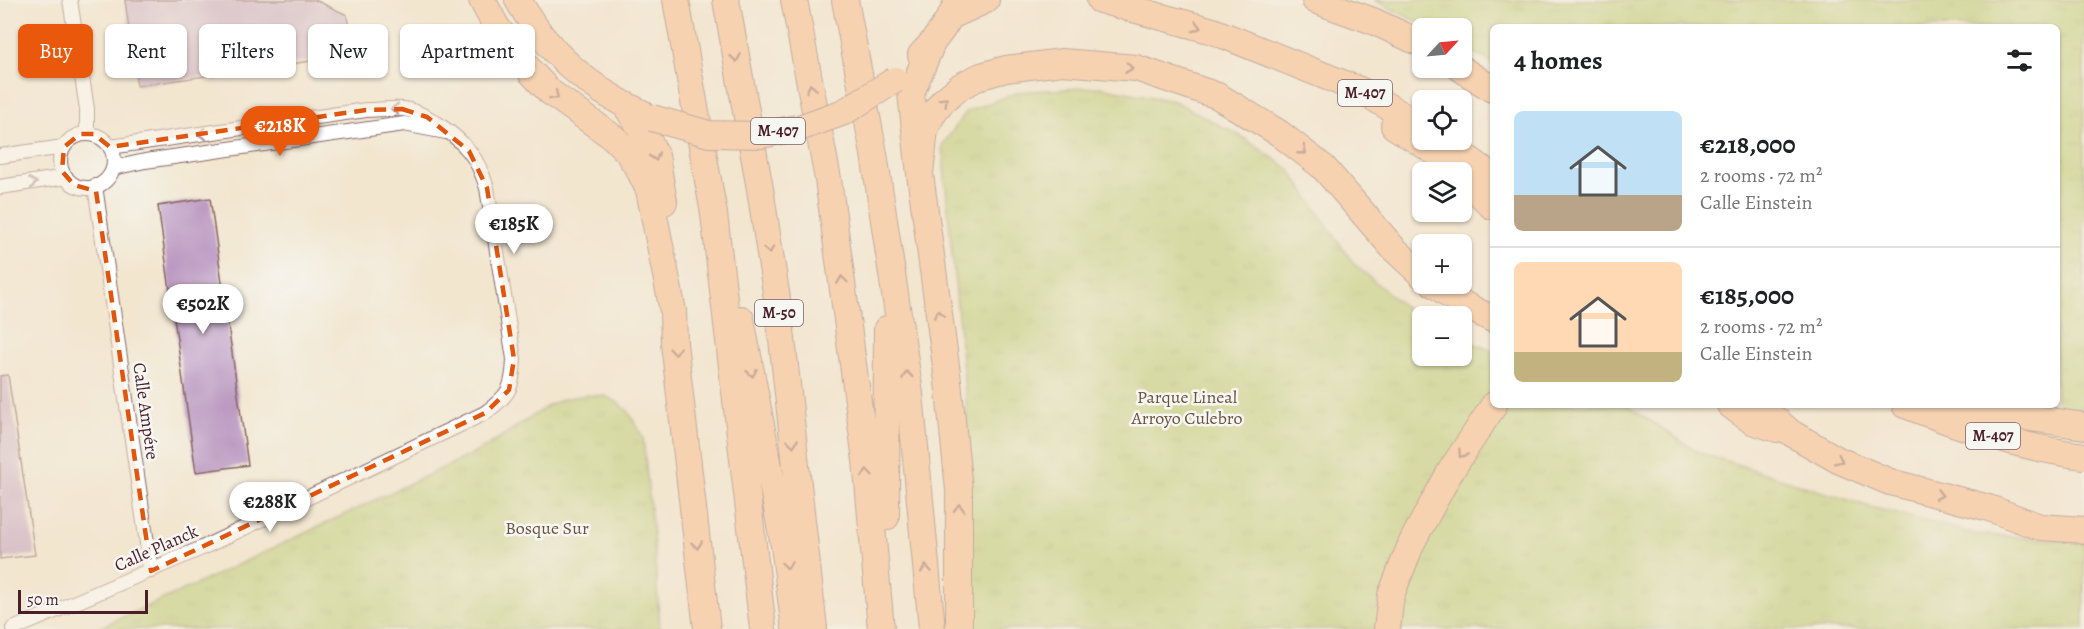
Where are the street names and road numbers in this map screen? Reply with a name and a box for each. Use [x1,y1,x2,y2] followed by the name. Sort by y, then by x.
[1338,80,1392,106] road number: M-407
[751,118,805,144] road number: M-407
[755,300,803,326] road number: M-50
[127,361,165,461] street label: Calle Ampére
[1966,423,2020,449] road number: M-407
[110,519,202,577] street label: Calle Planck

